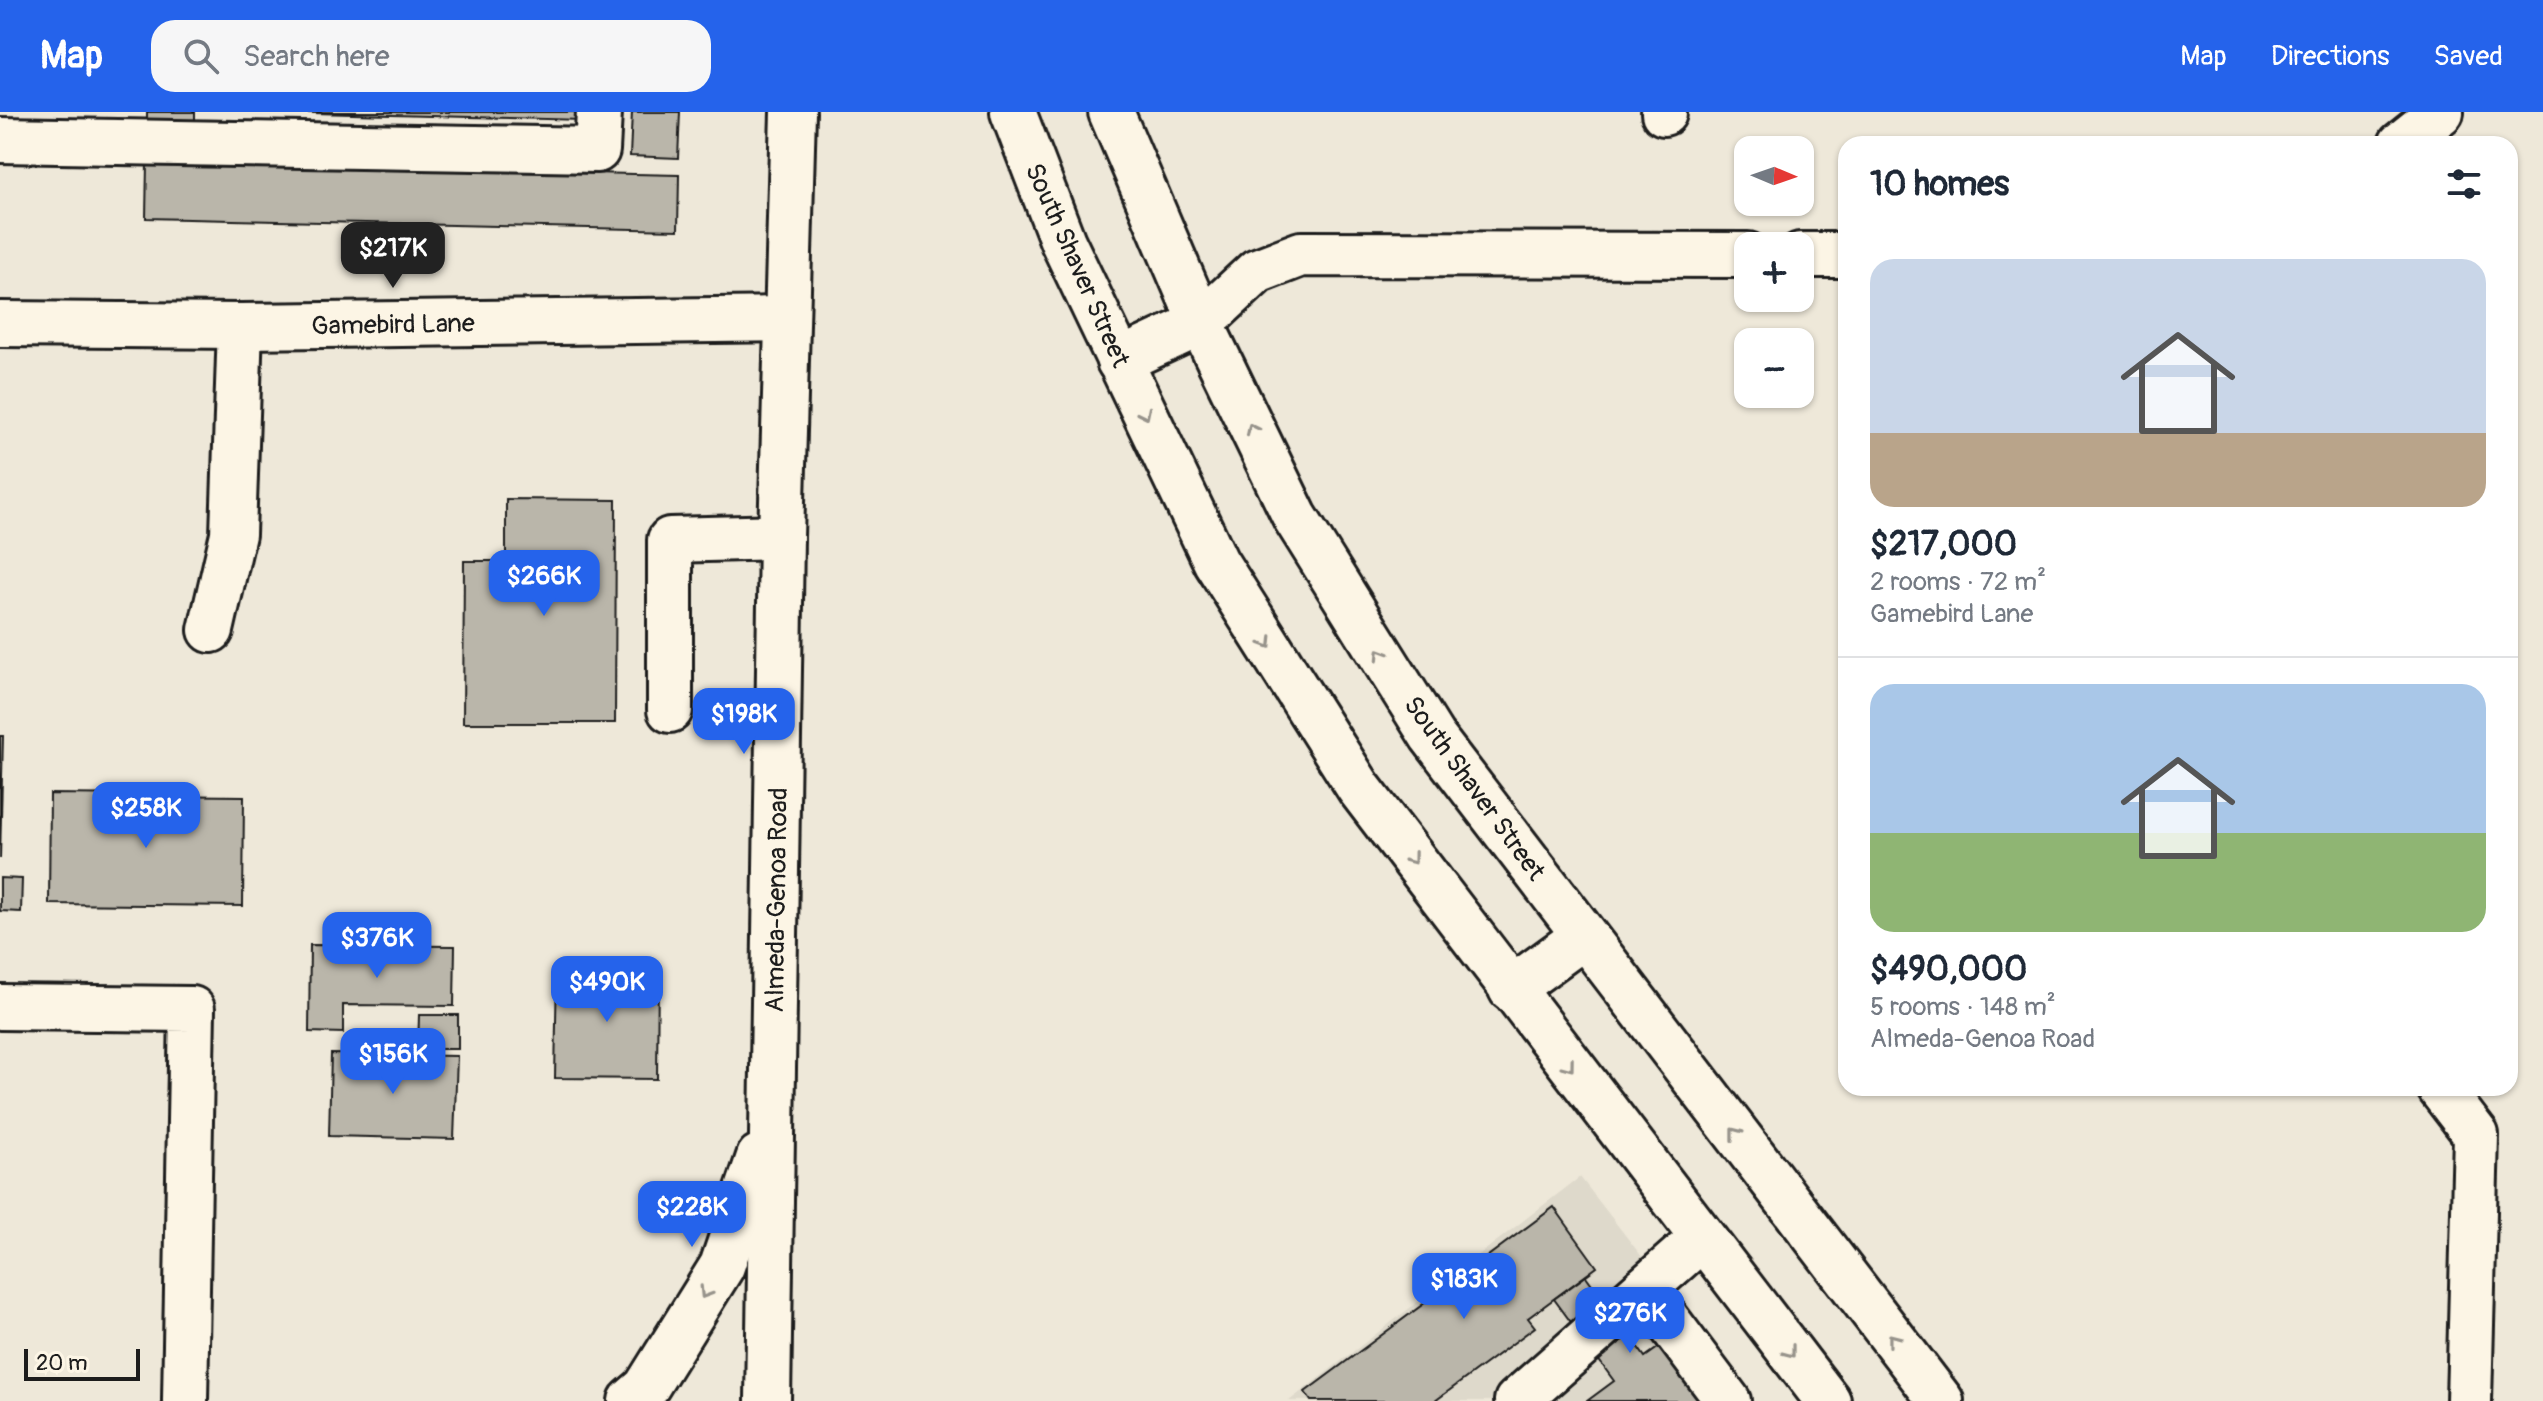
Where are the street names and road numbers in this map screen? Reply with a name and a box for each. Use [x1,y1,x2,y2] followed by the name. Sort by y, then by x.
[1018,158,1137,373] street label: South Shaver Street
[311,308,475,342] street label: Gamebird Lane
[1397,690,1552,887] street label: South Shaver Street
[759,787,795,1013] street label: Almeda-Genoa Road

